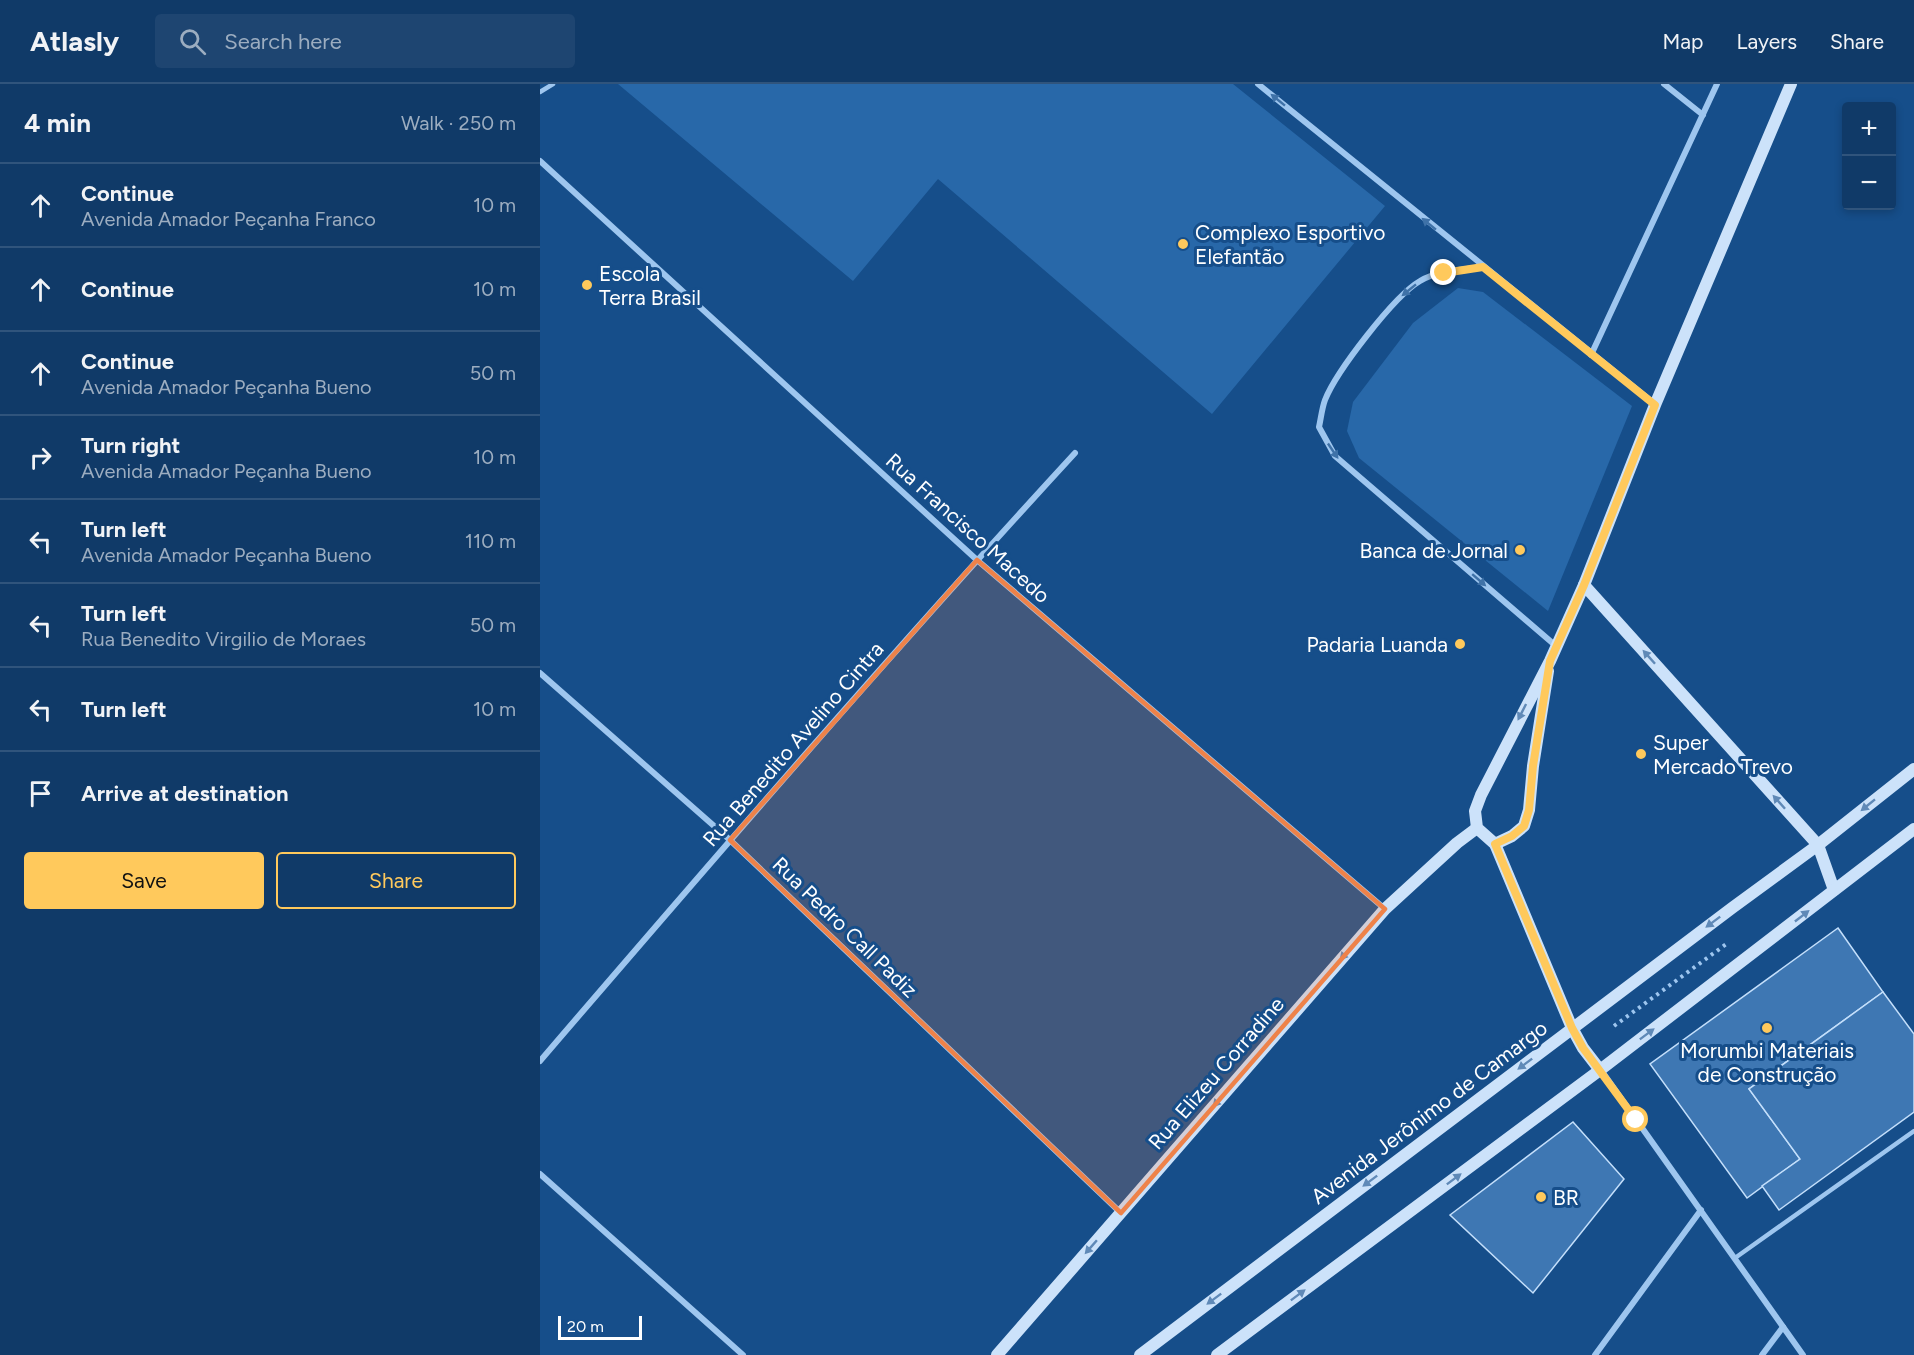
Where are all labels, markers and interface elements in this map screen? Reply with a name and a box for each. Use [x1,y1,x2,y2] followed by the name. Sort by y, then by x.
[155,14,575,68] search box
[30,24,119,58] text: Atlasly
[176,25,209,58] icon: search
[224,28,342,55] text: Search here
[1663,29,1703,54] text: Map
[1736,29,1797,54] text: Layers
[1830,29,1884,54] text: Share
[1271,95,1286,107] one-way arrow
[1842,102,1896,210] map controls
[1842,102,1896,156] button: +
[24,107,91,139] text: 4 min
[401,111,516,135] text: Walk · 250 m
[1842,156,1896,210] button: −
[81,180,174,207] text: Continue
[24,189,57,222] icon: ahead
[473,193,516,217] text: 10 m
[81,207,376,231] text: Avenida Amador Peçanha Franco
[1422,218,1437,230] one-way arrow
[1195,220,1385,269] place label: Complexo Esportivo Elefantão
[1176,237,1190,251] marker: Complexo Esportivo Elefantão
[1430,259,1456,285] route end
[599,261,701,310] place label: Escola Terra Brasil
[24,273,57,306] icon: ahead
[81,276,174,303] text: Continue
[473,277,516,301] text: 10 m
[580,278,594,292] marker: Escola Terra Brasil
[1401,283,1416,296] one-way arrow
[81,348,174,375] text: Continue
[24,357,57,390] icon: ahead
[470,361,516,385] text: 50 m
[81,375,372,399] text: Avenida Amador Peçanha Bueno
[81,432,180,459] text: Turn right
[24,441,57,474] icon: right
[1327,443,1338,459] one-way arrow
[473,445,516,469] text: 10 m
[881,448,1055,608] street label: Rua Francisco Macedo
[81,459,372,483] text: Avenida Amador Peçanha Bueno
[81,516,167,543] text: Turn left
[24,525,57,558] icon: left
[465,529,516,553] text: 110 m
[1359,538,1508,563] place label: Banca de Jornal
[81,543,372,567] text: Avenida Amador Peçanha Bueno
[1513,543,1527,557] marker: Banca de Jornal
[1471,573,1486,586] one-way arrow
[81,600,167,627] text: Turn left
[24,609,57,642] icon: left
[470,613,516,637] text: 50 m
[81,627,366,651] text: Rua Benedito Virgilio de Moraes
[1306,632,1448,657] place label: Padaria Luanda
[697,637,889,851] street label: Rua Benedito Avelino Cintra
[1453,637,1467,651] marker: Padaria Luanda
[1643,650,1656,665] one-way arrow
[24,693,57,726] icon: left
[81,696,167,723] text: Turn left
[473,697,516,721] text: 10 m
[1518,704,1527,721] one-way arrow
[1653,730,1793,779] place label: Super Mercado Trevo
[1634,747,1648,761] marker: Super Mercado Trevo
[24,777,57,810] icon: arrive
[81,780,289,807] text: Arrive at destination
[1773,795,1786,810] one-way arrow
[1861,799,1876,811] one-way arrow
[24,852,264,909] button: Save
[276,852,516,909] button: Share
[767,852,923,1002] street label: Rua Pedro Call Padiz
[1794,910,1809,922] one-way arrow
[1705,916,1720,928] one-way arrow
[1340,945,1353,961] one-way arrow
[1143,992,1289,1154] street label: Rua Elizeu Corradine
[1306,1015,1552,1209] street label: Avenida Jerônimo de Camargo
[1760,1021,1774,1035] marker: Morumbi Materiais de Construção
[1639,1029,1654,1041] one-way arrow
[1680,1038,1854,1087] place label: Morumbi Materiais de Construção
[1517,1057,1533,1070] one-way arrow
[1213,1092,1226,1107] one-way arrow
[1622,1106,1648,1132] route start
[1446,1172,1462,1185] one-way arrow
[1362,1175,1377,1187] one-way arrow
[1553,1185,1579,1210] place label: BR
[1534,1190,1548,1204] marker: BR
[1085,1239,1098,1254] one-way arrow
[1289,1289,1305,1301] one-way arrow
[1206,1293,1222,1305] one-way arrow
[558,1313,642,1340] scale bar
[567,1317,604,1336] text: 20 m

